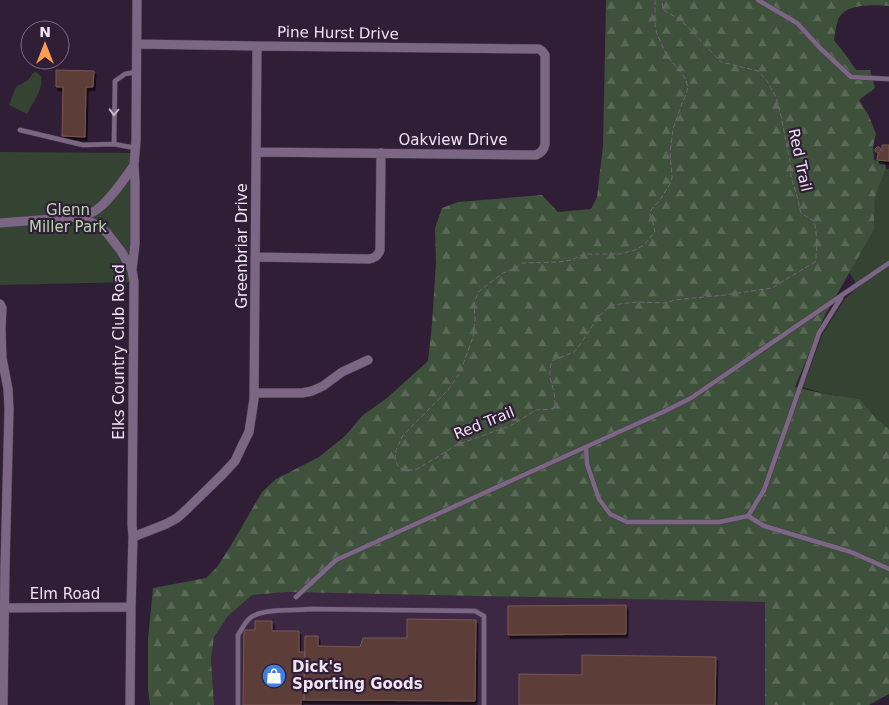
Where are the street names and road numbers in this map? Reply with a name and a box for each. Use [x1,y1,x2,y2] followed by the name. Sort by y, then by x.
[277,23,399,43] street label: Pine Hurst Drive
[785,127,815,193] street label: Red Trail
[399,131,507,149] street label: Oakview Drive
[233,183,251,309] street label: Greenbriar Drive
[110,264,128,440] street label: Elks Country Club Road
[451,403,517,443] street label: Red Trail
[30,585,100,603] street label: Elm Road

